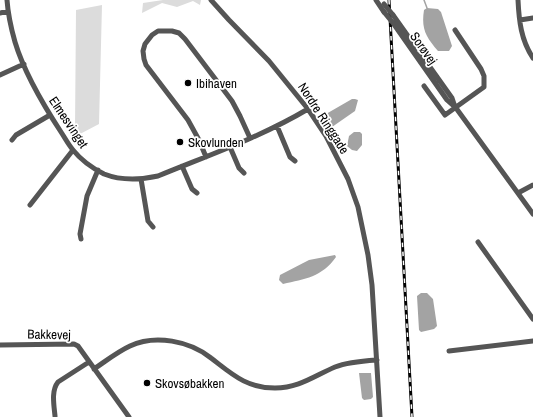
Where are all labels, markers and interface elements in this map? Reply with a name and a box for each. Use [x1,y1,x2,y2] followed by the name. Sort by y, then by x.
[406,29,441,68] street label: Sorøvej
[196,75,237,92] place label: Ibihaven
[183,78,193,88] marker: Ibihaven
[294,79,353,157] street label: Nordre Ringgade
[45,93,92,151] street label: Elmesvinget
[188,134,244,151] place label: Skovlunden
[175,137,185,147] marker: Skovlunden
[27,326,71,343] street label: Bakkevej
[155,375,224,392] place label: Skovsøbakken
[142,378,152,388] marker: Skovsøbakken

